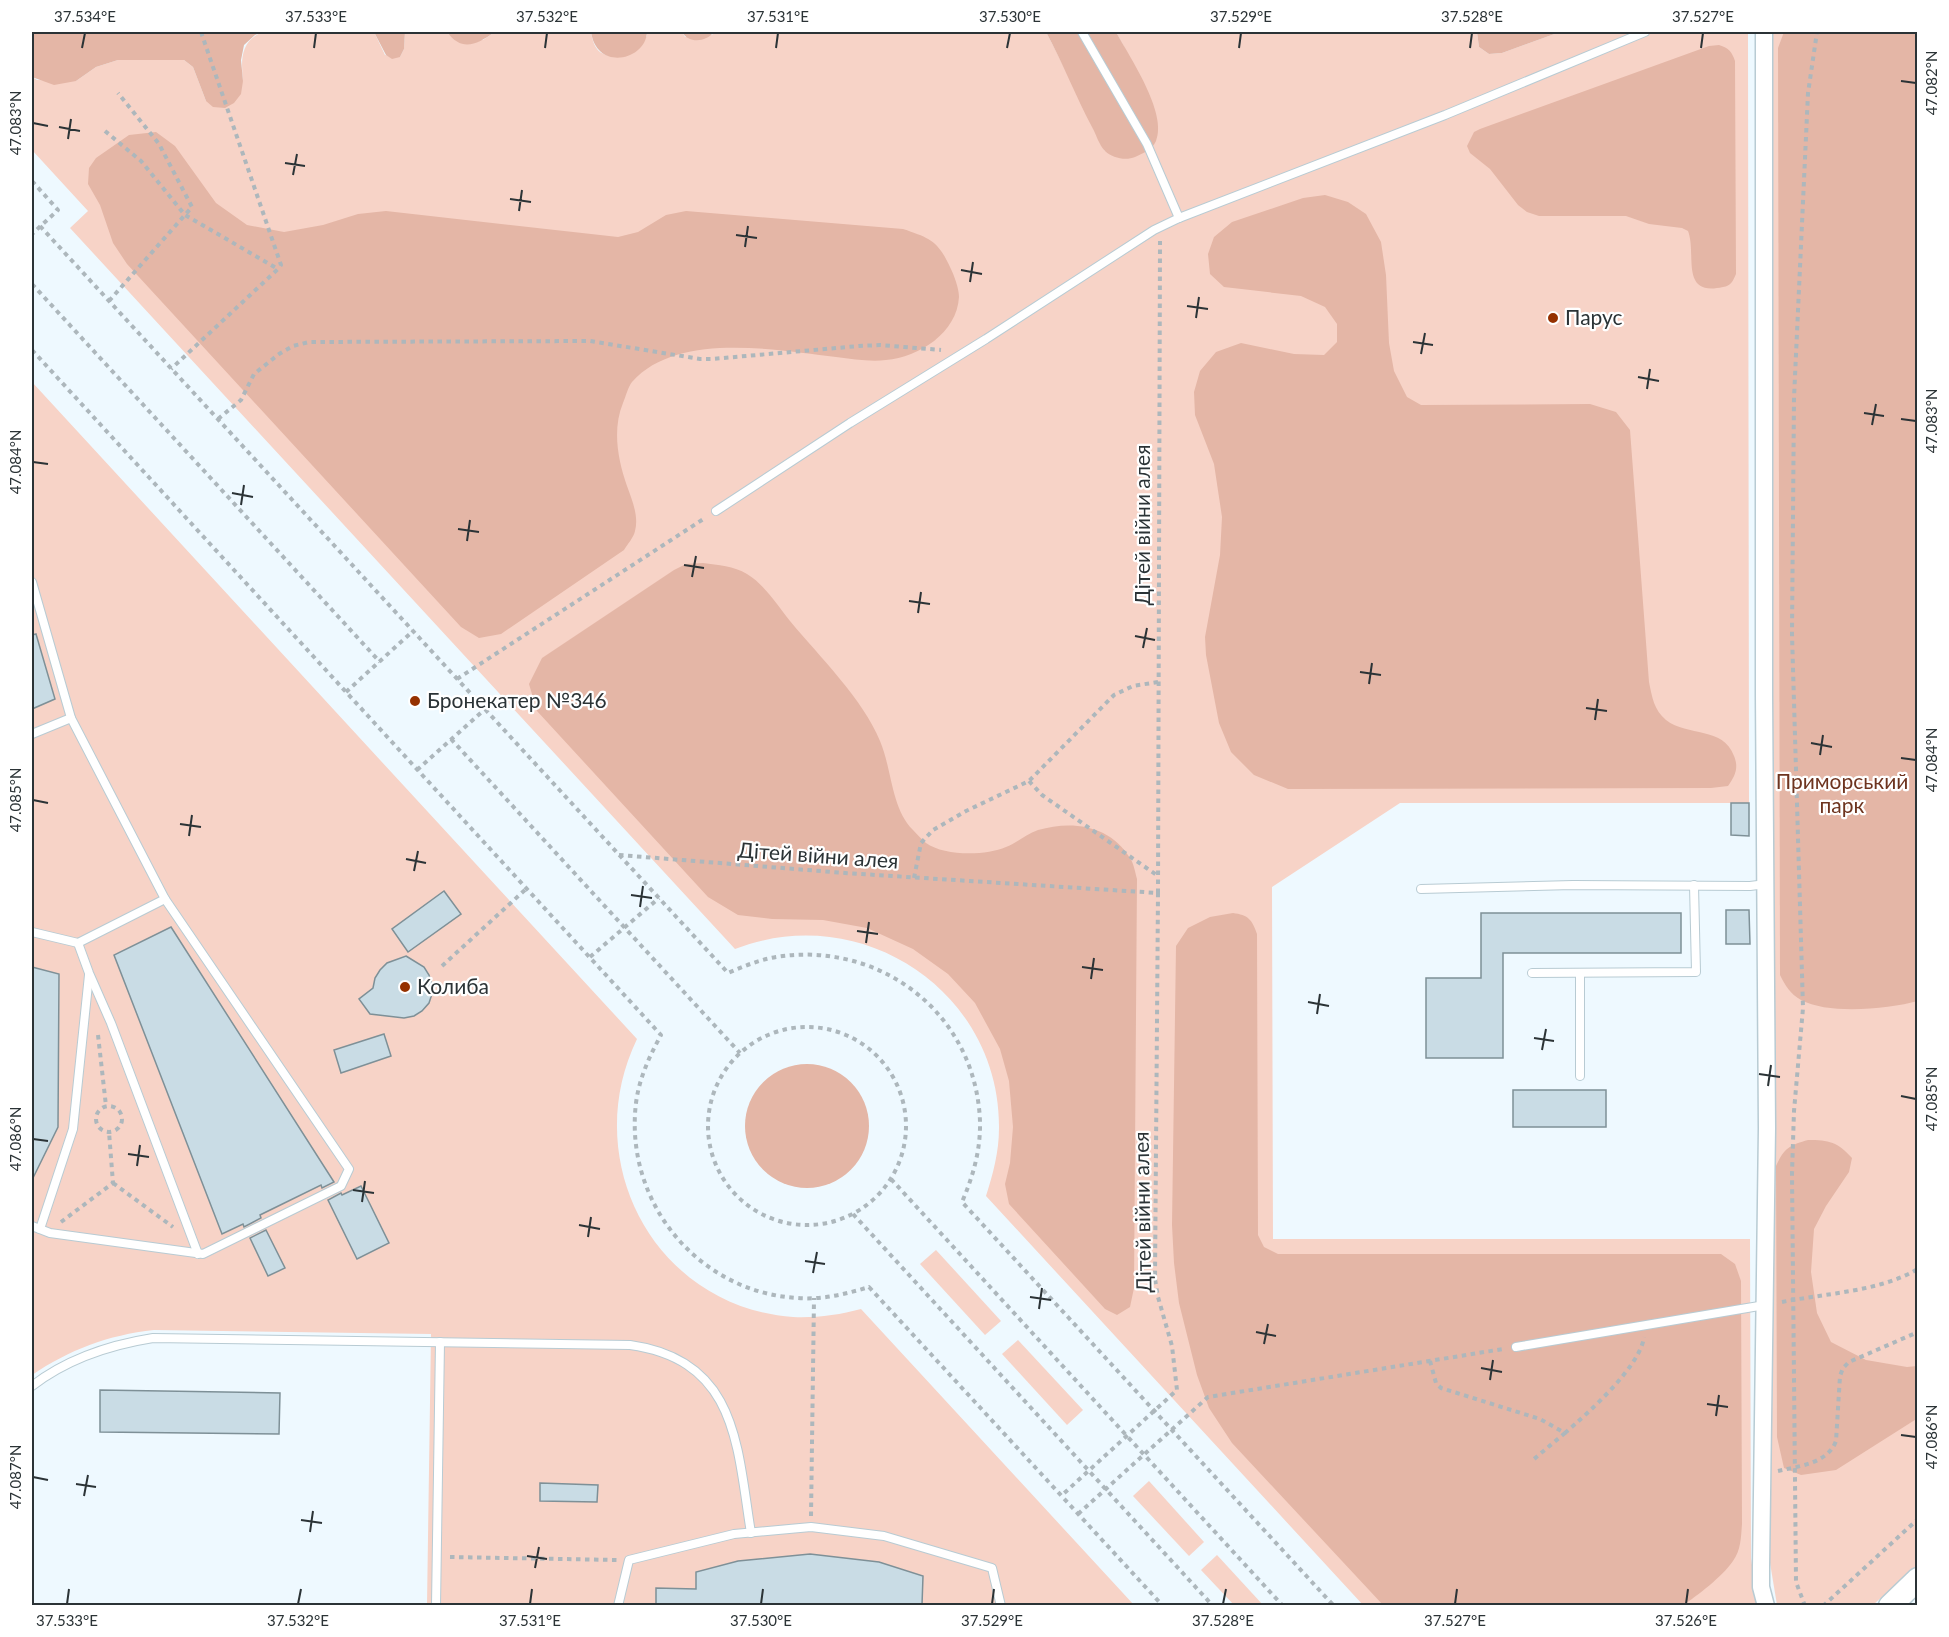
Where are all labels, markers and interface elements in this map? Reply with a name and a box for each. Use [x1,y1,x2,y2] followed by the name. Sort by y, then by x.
[54,7,116,25] text: 37.534°E
[285,7,347,25] text: 37.533°E
[516,7,578,25] text: 37.532°E
[747,7,809,25] text: 37.531°E
[979,7,1041,25] text: 37.530°E
[1210,7,1272,25] text: 37.529°E
[1441,7,1503,25] text: 37.528°E
[1672,7,1734,25] text: 37.527°E
[1922,51,1940,115] text: 47.082°N
[6,91,24,155] text: 47.083°N
[1565,304,1623,329] place label: Парус
[1546,311,1560,325] marker: Парус
[1922,389,1940,453] text: 47.083°N
[6,430,24,494] text: 47.084°N
[1129,444,1154,606] street label: Дітей війни алея
[427,687,607,712] place label: Бронекатер №346
[408,694,422,708] marker: Бронекатер №346
[1922,728,1940,792] text: 47.084°N
[6,768,24,832] text: 47.085°N
[1776,768,1908,817] park label: Приморський парк
[737,836,899,873] street label: Дітей війни алея
[417,973,489,998] place label: Колиба
[398,980,412,994] marker: Колиба
[1922,1067,1940,1131] text: 47.085°N
[6,1107,24,1171] text: 47.086°N
[1128,1131,1155,1293] street label: Дітей війни алея
[1922,1405,1940,1469] text: 47.086°N
[6,1445,24,1509] text: 47.087°N
[36,1611,98,1629] text: 37.533°E
[267,1611,329,1629] text: 37.532°E
[499,1611,561,1629] text: 37.531°E
[730,1611,792,1629] text: 37.530°E
[961,1611,1023,1629] text: 37.529°E
[1192,1611,1254,1629] text: 37.528°E
[1424,1611,1486,1629] text: 37.527°E
[1655,1611,1717,1629] text: 37.526°E

